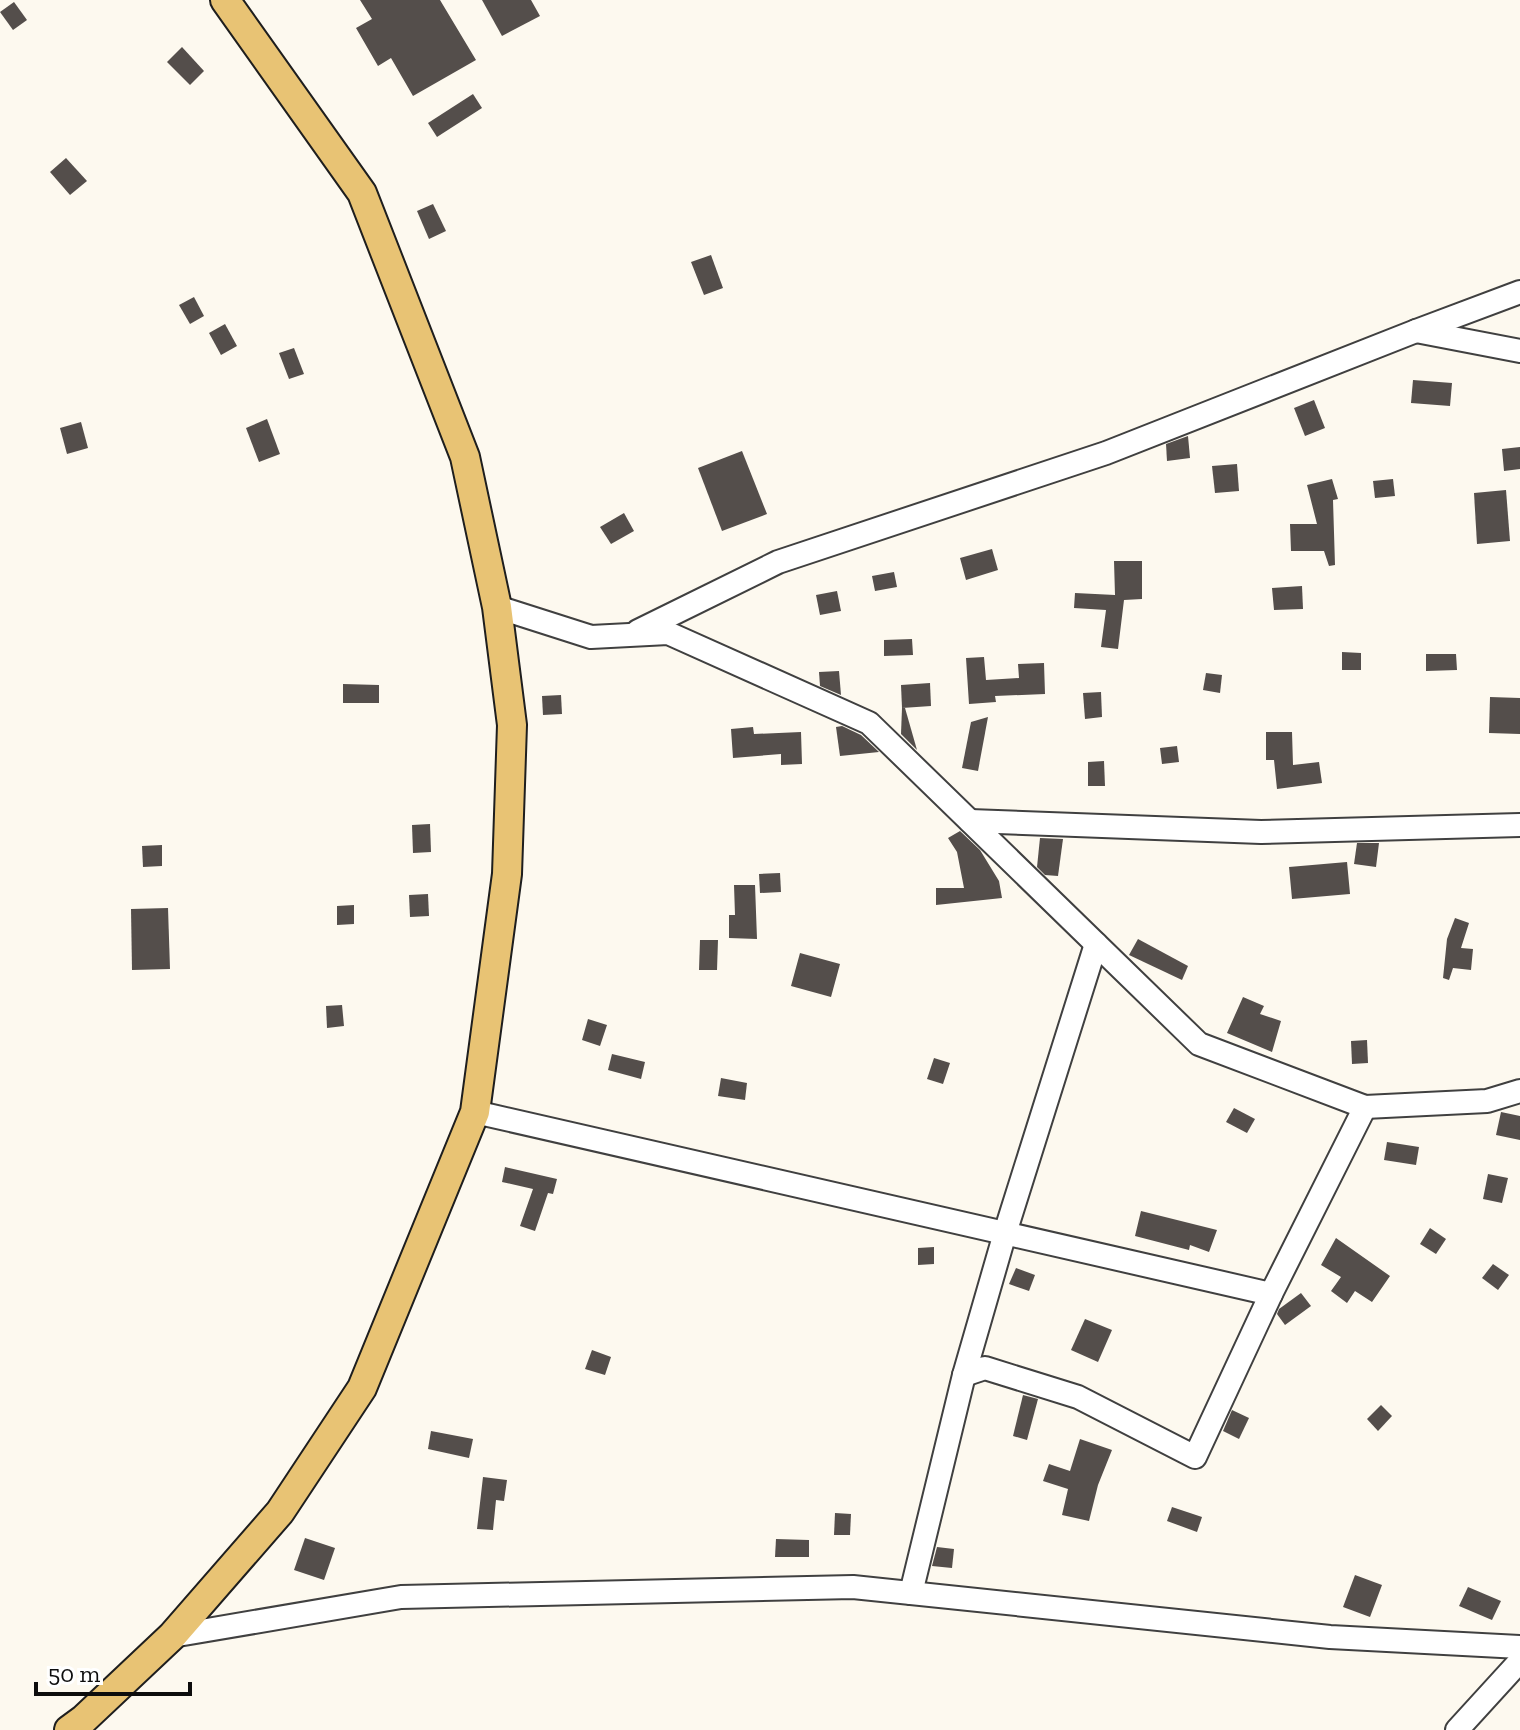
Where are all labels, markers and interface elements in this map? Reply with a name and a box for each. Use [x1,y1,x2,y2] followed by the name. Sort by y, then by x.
[36,1646,190,1696] scale bar
[48,1659,101,1688] text: 50 m

